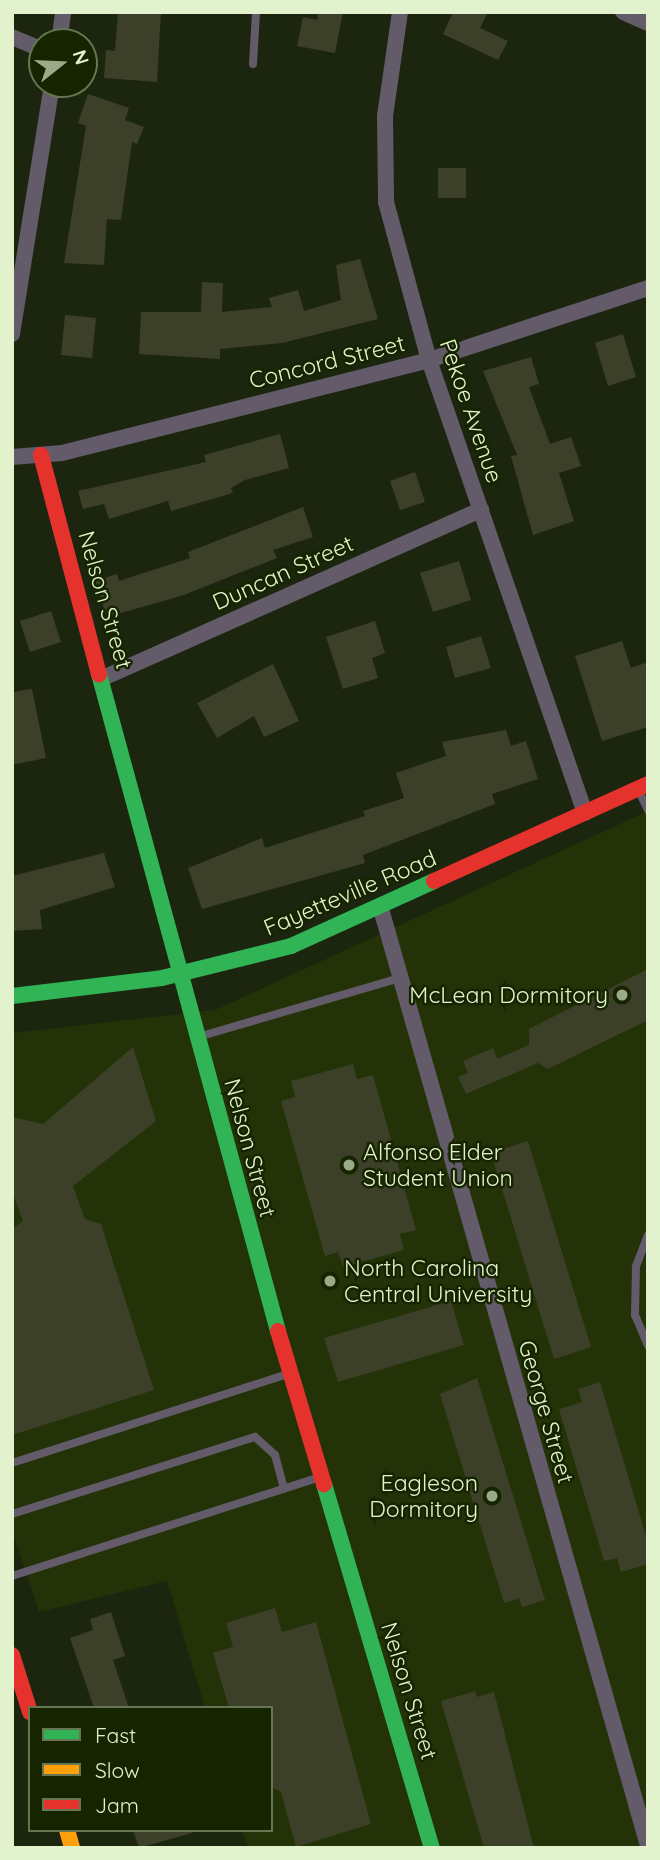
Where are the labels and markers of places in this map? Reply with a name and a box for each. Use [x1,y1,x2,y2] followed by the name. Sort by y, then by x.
[409,981,608,1009] place label: McLean Dormitory
[614,987,630,1003] marker: McLean Dormitory
[363,1138,513,1192] place label: Alfonso Elder Student Union
[341,1157,357,1173] marker: Alfonso Elder Student Union
[344,1254,532,1308] place label: North Carolina Central University
[322,1273,338,1289] marker: North Carolina Central University
[369,1469,478,1523] place label: Eagleson Dormitory
[484,1488,500,1504] marker: Eagleson Dormitory

